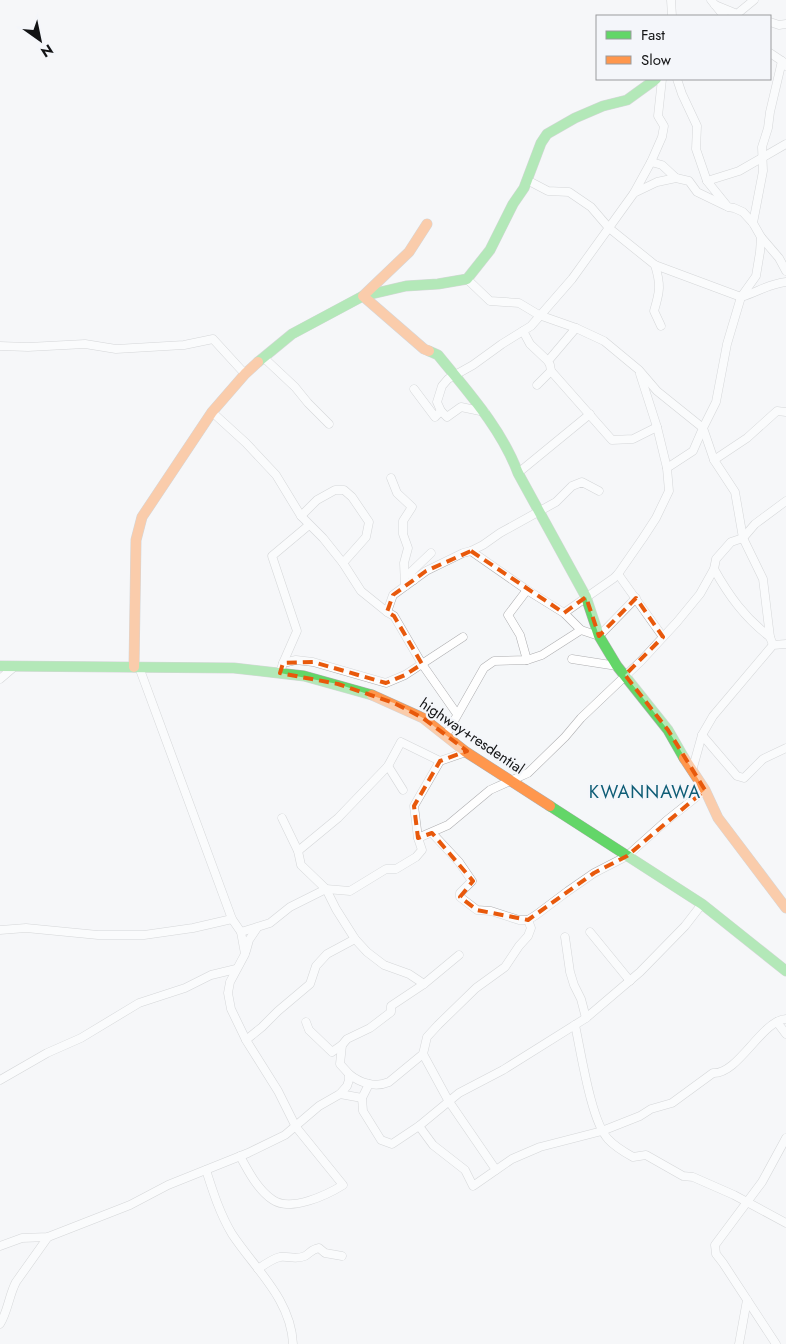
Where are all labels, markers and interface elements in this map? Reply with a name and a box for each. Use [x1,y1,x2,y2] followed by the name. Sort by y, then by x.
[15,15,65,65] north arrow
[596,15,771,80] legend
[641,24,665,46] text: Fast
[37,39,57,62] text: N
[641,49,672,71] text: Slow
[415,693,529,779] street label: highway+resdential
[589,779,701,805] district label: KWANNAWA

